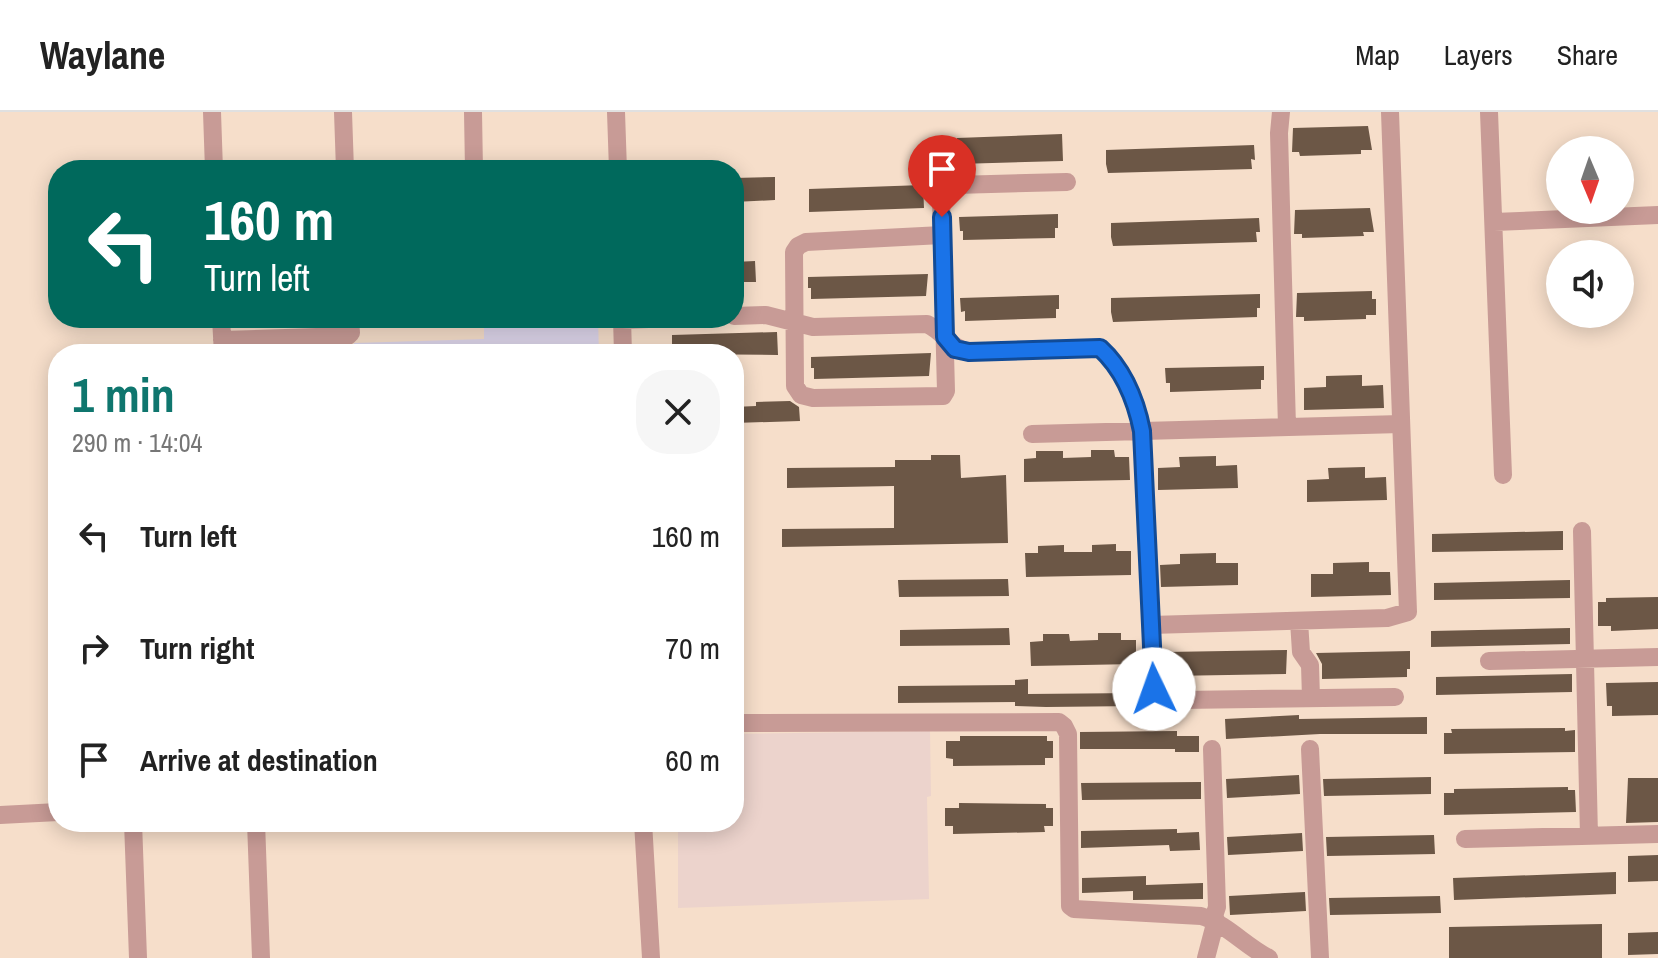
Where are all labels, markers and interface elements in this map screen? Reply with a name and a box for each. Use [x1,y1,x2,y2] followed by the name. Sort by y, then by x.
[40,30,165,81] text: Waylane
[1355,36,1400,74] text: Map
[1444,36,1513,74] text: Layers
[1557,36,1618,74] text: Share
[908,135,976,217] pin
[1546,136,1634,224] north arrow
[1546,136,1634,328] map controls
[920,147,964,191] icon: arrive
[204,182,334,257] text: 160 m
[72,192,176,296] icon: left
[1546,240,1634,328] button: sound
[204,254,310,302] text: Turn left
[72,362,175,427] text: 1 min
[636,370,720,454] button: close
[72,425,202,460] text: 290 m · 14:04
[72,514,116,558] icon: left
[140,516,237,556] text: Turn left
[652,516,720,556] text: 160 m
[72,626,116,670] icon: right
[140,628,254,668] text: Turn right
[665,628,720,668] text: 70 m
[1112,647,1196,731] position arrow
[72,738,116,782] icon: arrive
[140,740,378,780] text: Arrive at destination
[665,740,720,780] text: 60 m

